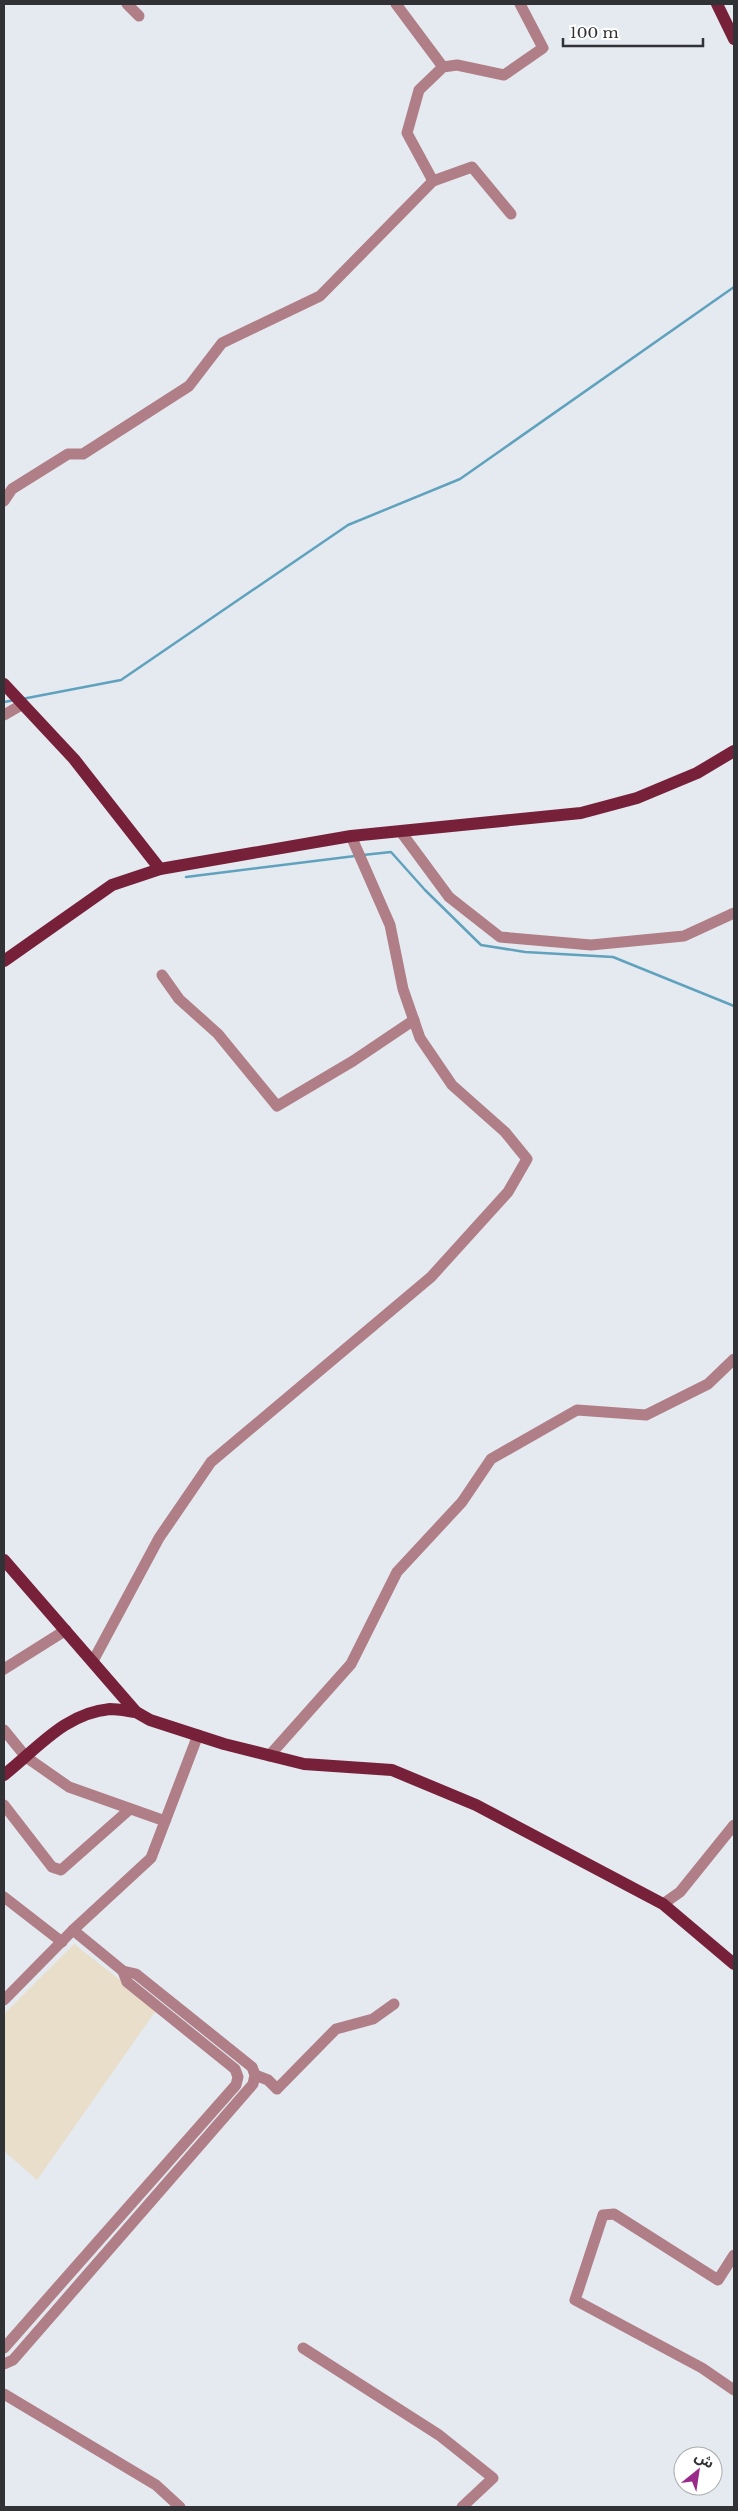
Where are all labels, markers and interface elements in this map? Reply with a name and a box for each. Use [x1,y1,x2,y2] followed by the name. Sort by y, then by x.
[563,15,703,47] scale bar
[570,23,619,42] text: 100 m
[673,2446,723,2496] north arrow
[692,2447,717,2472] text: ش

